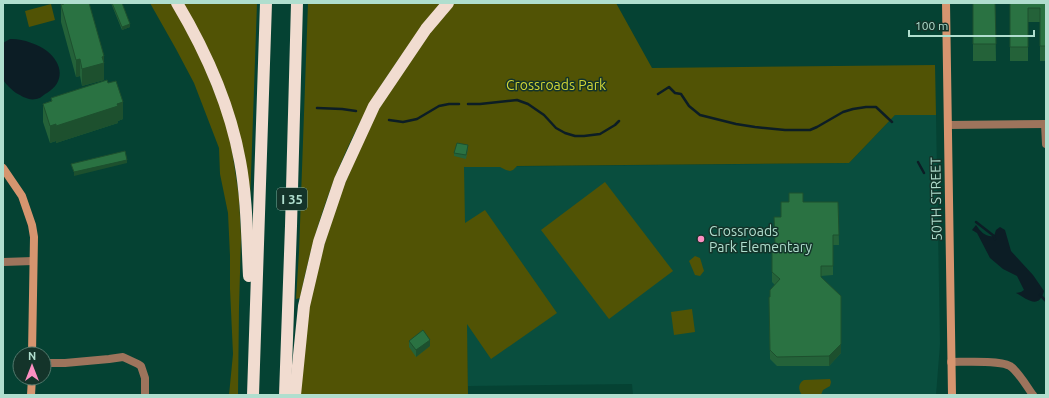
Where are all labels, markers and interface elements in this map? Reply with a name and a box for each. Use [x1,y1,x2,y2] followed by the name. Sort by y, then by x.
[909,12,1034,38] scale bar
[915,19,948,32] text: 100 m
[506,77,606,93] park label: Crossroads Park
[927,157,945,241] street label: 50TH STREET
[277,188,307,210] road number: I 35
[709,223,812,255] place label: Crossroads Park Elementary
[696,234,706,244] marker: Crossroads Park Elementary
[12,346,52,386] north arrow
[28,350,36,362] text: N

